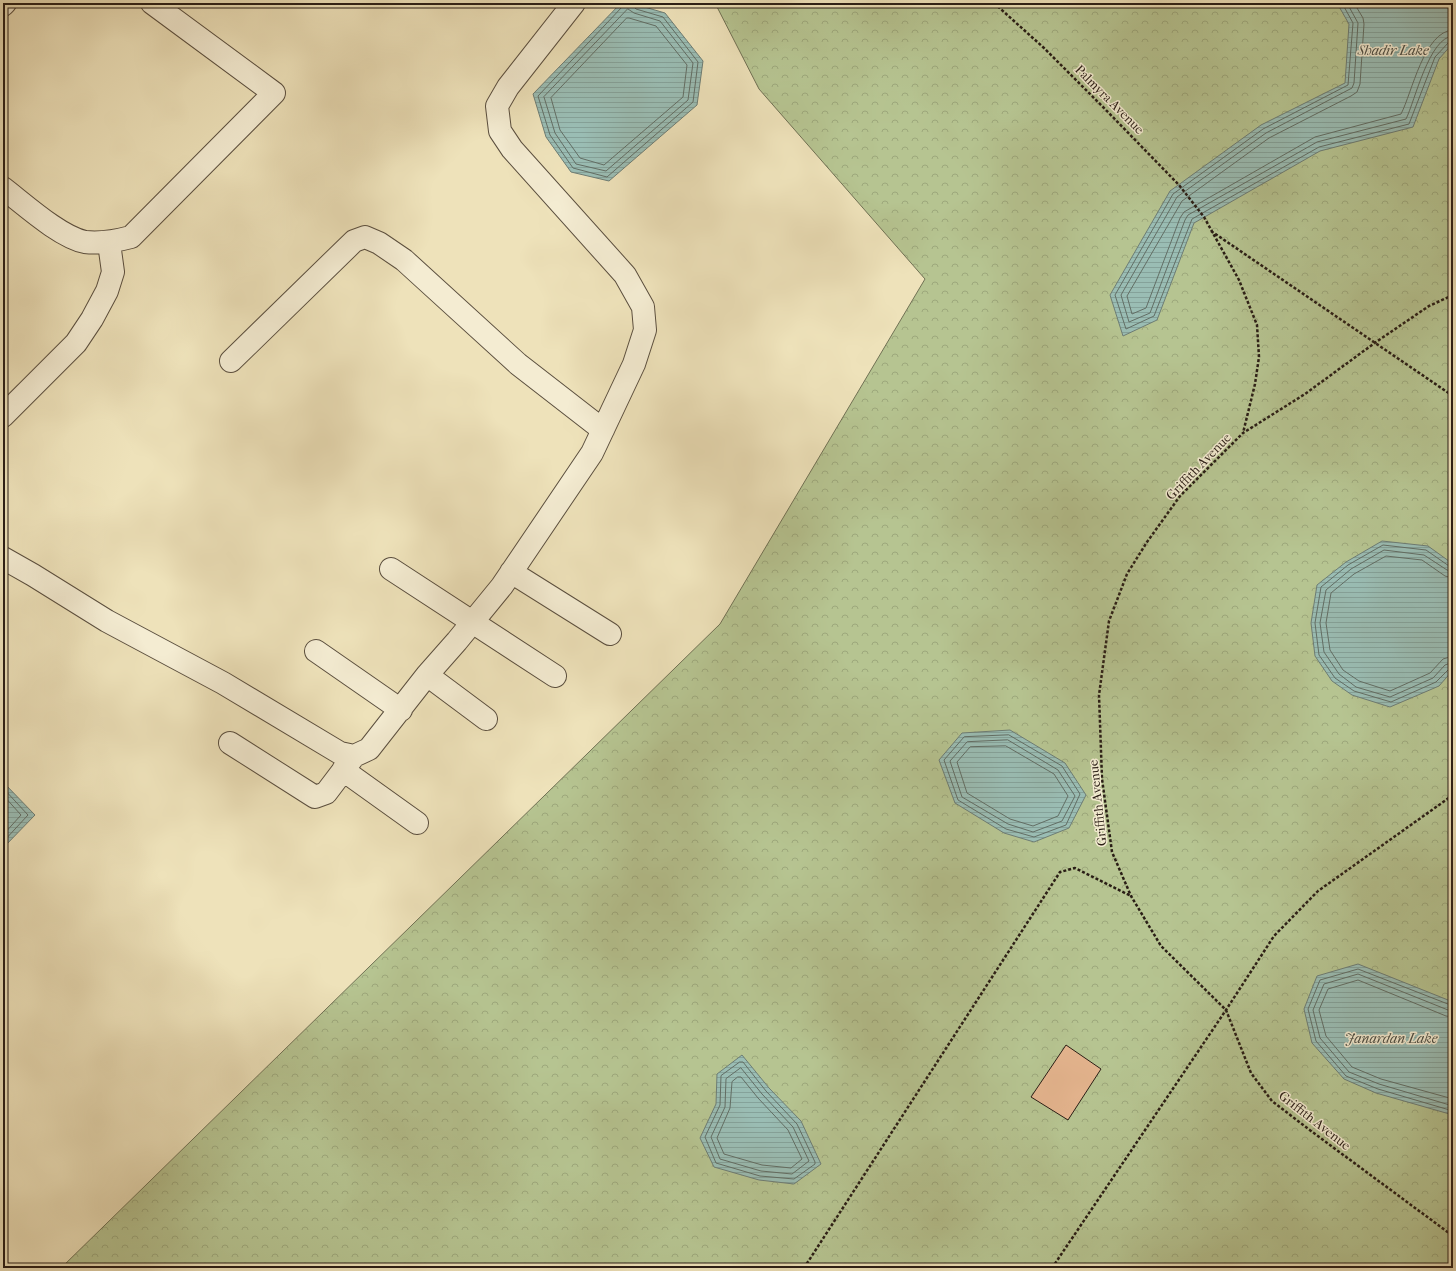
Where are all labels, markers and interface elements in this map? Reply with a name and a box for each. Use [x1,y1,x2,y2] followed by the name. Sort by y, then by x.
[1356,42,1429,59] water label: Shadir Lake
[1072,62,1148,137] street label: Palmyra Avenue
[1163,430,1234,503] street label: Griffith Avenue
[1085,759,1109,847] street label: Griffith Avenue
[1345,1030,1438,1047] water label: Janardan Lake
[1276,1088,1354,1153] street label: Griffith Avenue

